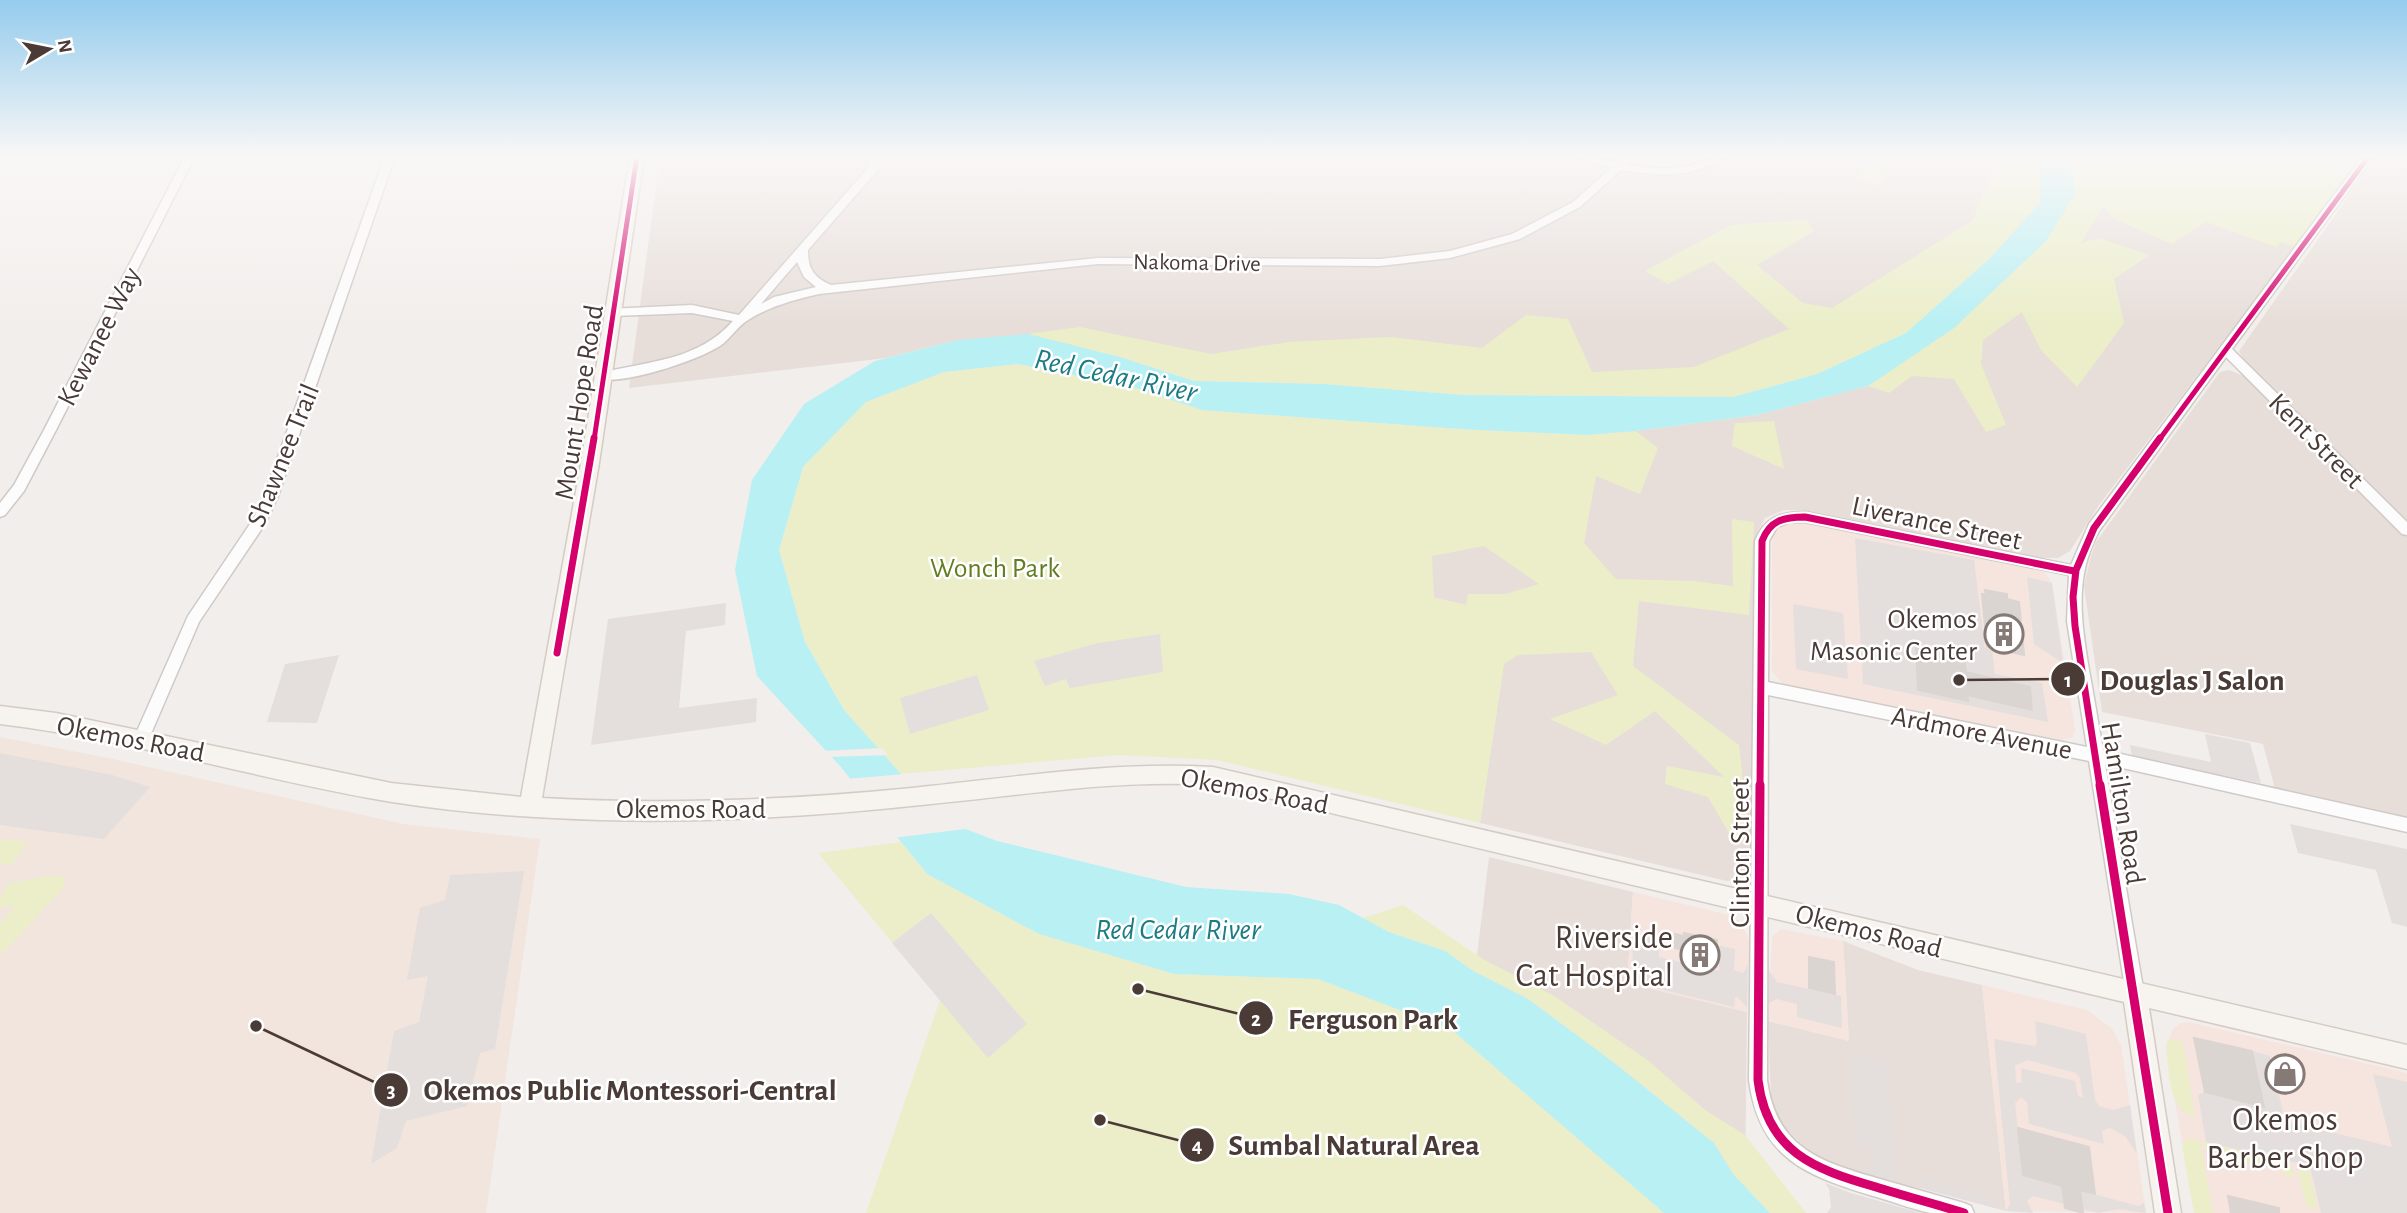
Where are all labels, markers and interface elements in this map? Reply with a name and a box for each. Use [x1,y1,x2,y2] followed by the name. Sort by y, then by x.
[14,14,84,84] north arrow
[54,38,75,54] text: N
[1133,251,1261,276] street label: Nakoma Drive
[53,263,147,411] street label: Kewanee Way
[551,303,609,502] street label: Mount Hope Road
[1032,344,1201,408] water label: Red Cedar River
[243,380,325,531] street label: Shawnee Trail
[2263,389,2368,494] street label: Kent Street
[1849,492,2024,556] street label: Liverance Street
[930,555,1060,583] park label: Wonch Park
[1810,606,1977,666] place label: Okemos Masonic Center
[1983,613,2025,655] building icon: Okemos Masonic Center
[2050,654,2298,705] callout: Douglas J Salon
[2099,666,2285,696] text: Douglas J Salon
[2064,670,2072,691] text: 1
[1889,703,2074,765] street label: Ardmore Avenue
[54,712,207,768] street label: Okemos Road
[2095,720,2149,887] street label: Hamilton Road
[1178,764,1331,820] street label: Okemos Road
[1727,778,1755,928] street label: Clinton Street
[616,796,766,824] street label: Okemos Road
[1792,900,1945,964] street label: Okemos Road
[1095,915,1262,945] water label: Red Cedar River
[1516,922,1673,993] place label: Riverside Cat Hospital
[1679,934,1721,976] building icon: Riverside Cat Hospital
[1239,993,1471,1044] callout: Ferguson Park
[1288,1005,1458,1035] text: Ferguson Park
[1251,1009,1261,1030] text: 2
[2264,1053,2306,1095] shop icon: Okemos Barber Shop
[374,1064,850,1115] callout: Okemos Public Montessori-Central
[423,1076,837,1106] text: Okemos Public Montessori-Central
[386,1080,396,1101] text: 3
[2206,1104,2364,1175] place label: Okemos Barber Shop
[1179,1119,1494,1170] callout: Sumbal Natural Area
[1228,1131,1480,1161] text: Sumbal Natural Area
[1192,1135,1202,1156] text: 4

